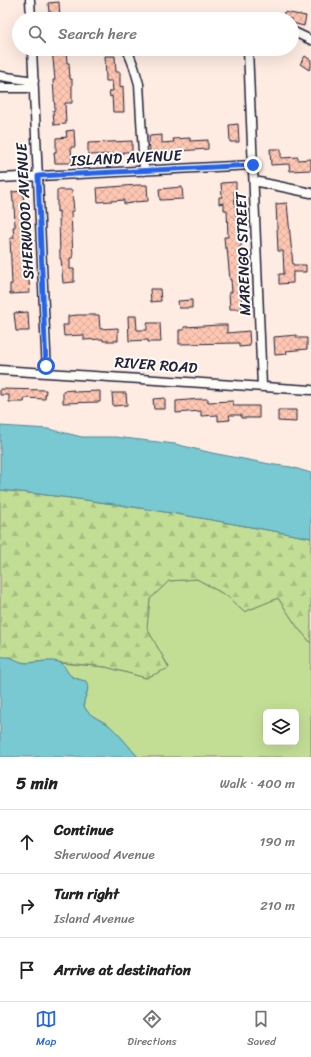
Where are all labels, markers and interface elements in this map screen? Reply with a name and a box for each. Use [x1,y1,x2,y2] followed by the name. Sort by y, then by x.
[12,12,299,56] search box
[58,21,137,47] text: Search here
[26,23,48,45] icon: search
[8,141,42,280] street label: SHERWOOD AVENUE
[69,142,184,174] street label: ISLAND AVENUE
[244,156,262,174] route end
[228,191,258,316] street label: MARENGO STREET
[114,349,198,381] street label: RIVER ROAD
[37,357,55,375] route start
[263,709,299,745] map controls
[263,709,299,745] button: layers
[16,768,58,798] text: 5 min
[220,772,295,795] text: Walk · 400 m
[54,817,114,843] text: Continue
[260,830,295,853] text: 190 m
[16,831,38,853] icon: ahead
[54,843,155,866] text: Sherwood Avenue
[54,881,119,907] text: Turn right
[260,894,295,917] text: 210 m
[16,895,38,917] icon: right
[54,907,135,930] text: Island Avenue
[54,957,191,983] text: Arrive at destination
[16,959,38,981] icon: arrive
[35,1008,57,1051] tab: Map
[127,1008,177,1051] tab: Directions
[247,1008,276,1051] tab: Saved

